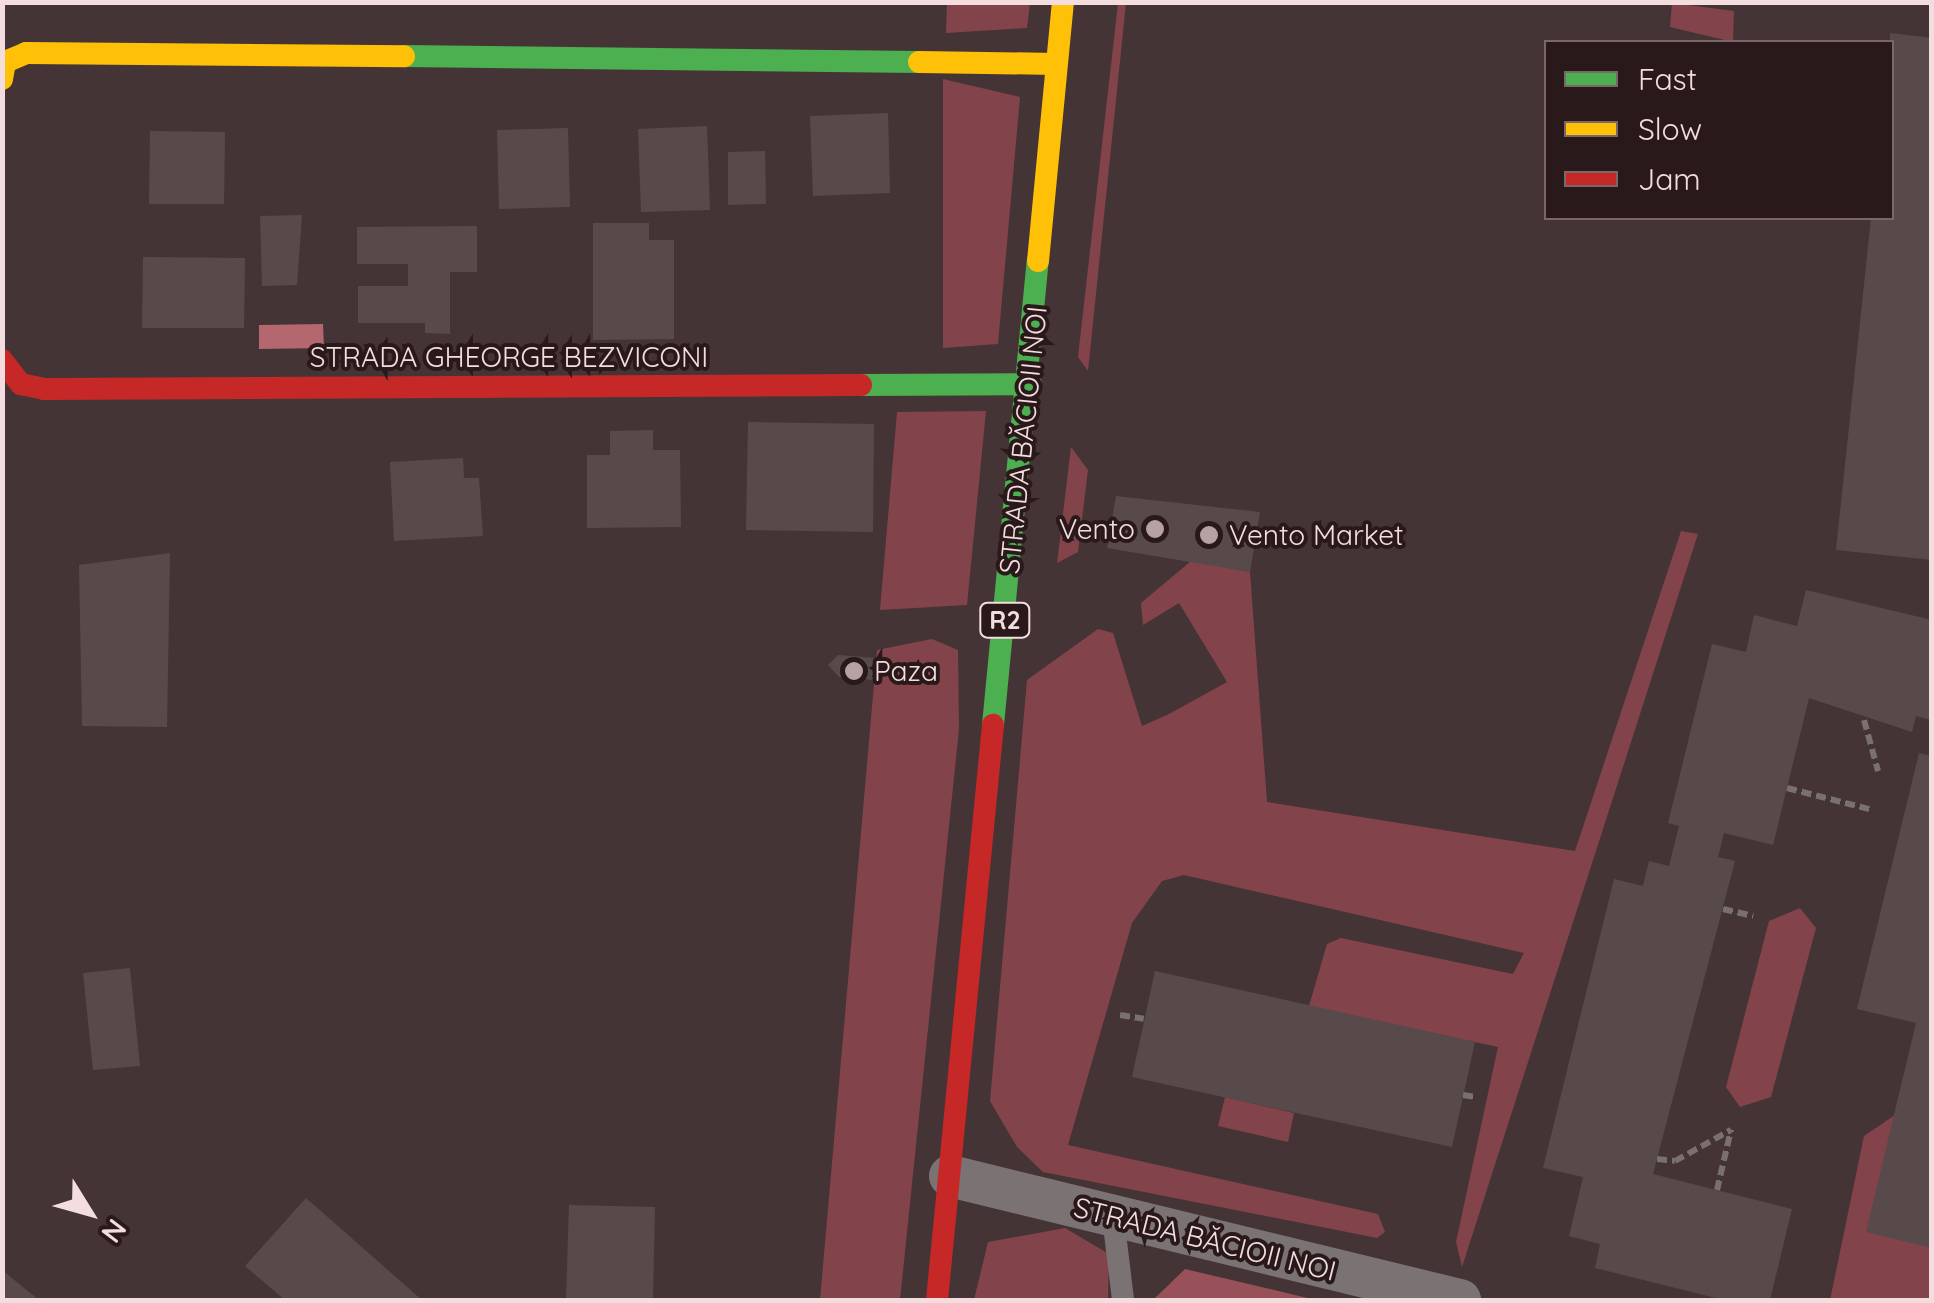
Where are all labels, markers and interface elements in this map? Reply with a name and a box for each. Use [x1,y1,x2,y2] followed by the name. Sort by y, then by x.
[1544,40,1894,220] legend
[1638,60,1697,98] text: Fast
[1638,110,1702,148] text: Slow
[1638,160,1701,198] text: Jam
[992,305,1054,575] street label: STRADA BĂCIOII NOI
[310,340,708,374] street label: STRADA GHEORGE BEZVICONI
[1059,512,1135,546] place label: Vento
[1144,518,1166,540] marker: Vento
[1229,518,1403,552] place label: Vento Market
[1198,524,1220,546] marker: Vento Market
[978,600,1032,640] road number: R2
[874,654,938,688] place label: Paza
[843,660,865,682] marker: Paza
[40,1163,140,1263] north arrow
[1071,1190,1339,1288] street label: STRADA BĂCIOII NOI
[94,1213,135,1250] text: N

